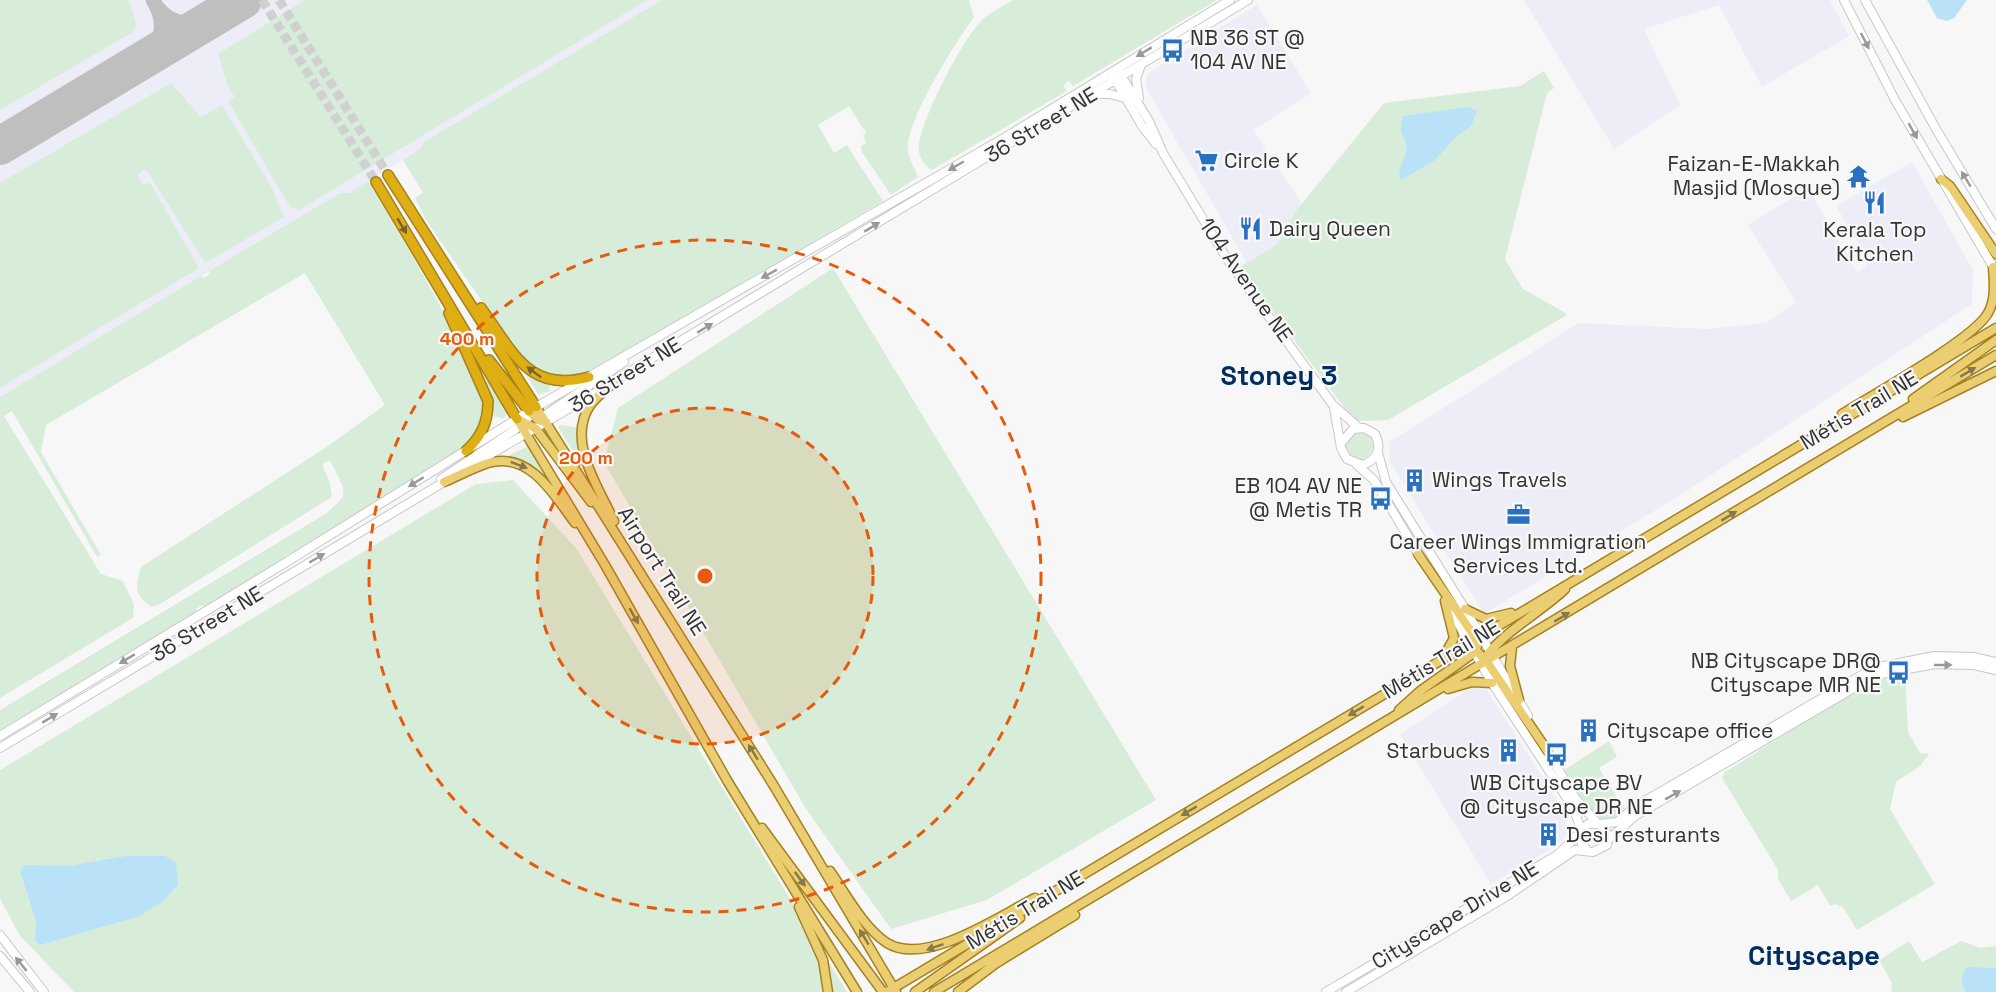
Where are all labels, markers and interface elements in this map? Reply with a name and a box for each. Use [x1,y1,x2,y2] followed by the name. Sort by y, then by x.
[1190,24,1305,75] place label: NB 36 ST @ 104 AV NE
[1860,33,1870,50] one-way arrow
[1159,37,1185,63] bus stop icon: NB 36 ST @ 104 AV NE
[1136,47,1152,58] one-way arrow
[980,80,1102,169] street label: 36 Street NE
[1908,123,1918,140] one-way arrow
[1224,147,1299,174] place label: Circle K
[1193,148,1219,174] supermarket icon: Circle K
[1667,150,1840,201] place label: Faizan-E-Makkah Masjid (Mosque)
[948,160,964,171] one-way arrow
[1845,163,1871,189] temple icon: Faizan-E-Makkah Masjid (Mosque)
[1960,171,1971,187] one-way arrow
[1862,189,1888,215] restaurant icon: Kerala Top Kitchen
[1194,212,1299,347] street label: 104 Avenue NE
[1269,215,1391,242] place label: Dairy Queen
[1238,216,1264,242] restaurant icon: Dairy Queen
[1823,216,1927,267] place label: Kerala Top Kitchen
[397,218,408,234] one-way arrow
[864,222,880,233] one-way arrow
[760,269,777,279] one-way arrow
[697,322,713,333] one-way arrow
[440,327,494,350] text: 400 m
[564,330,686,419] street label: 36 Street NE
[1221,358,1337,393] district label: Stoney 3
[1795,364,1923,455] street label: Métis Trail NE
[526,366,542,378] one-way arrow
[1960,367,1977,377] one-way arrow
[559,446,613,469] text: 200 m
[510,461,528,470] one-way arrow
[1432,466,1567,493] place label: Wings Travels
[1401,467,1427,493] building icon: Wings Travels
[1234,472,1362,523] place label: EB 104 AV NE @ Metis TR
[408,477,424,488] one-way arrow
[1367,485,1393,511] bus stop icon: EB 104 AV NE @ Metis TR
[612,501,713,640] street label: Airport Trail NE
[1505,501,1531,527] office icon: Career Wings Immigration Services Ltd.
[1721,511,1737,522] one-way arrow
[1390,528,1646,579] place label: Career Wings Immigration Services Ltd.
[309,552,325,563] one-way arrow
[695,566,715,586] centre of rings
[146,579,268,668] street label: 36 Street NE
[629,608,639,625] one-way arrow
[1554,612,1571,622] one-way arrow
[1377,613,1505,704] street label: Métis Trail NE
[1691,647,1881,698] place label: NB Cityscape DR@ Cityscape MR NE
[118,654,135,664] one-way arrow
[1886,660,1912,686] bus stop icon: NB Cityscape DR@ Cityscape MR NE
[1933,660,1952,670] one-way arrow
[1348,705,1364,716] one-way arrow
[42,713,58,724] one-way arrow
[1607,717,1773,744] place label: Cityscape office
[1576,718,1602,744] building icon: Cityscape office
[1387,737,1490,764] place label: Starbucks
[1495,738,1521,764] building icon: Starbucks
[1543,742,1569,768] bus stop icon: WB Cityscape BV @ Cityscape DR NE
[748,744,759,760] one-way arrow
[1459,769,1653,820] place label: WB Cityscape BV @ Cityscape DR NE
[1665,790,1682,800] one-way arrow
[1181,806,1197,817] one-way arrow
[1566,821,1720,848] place label: Desi resturants
[1535,822,1561,848] building icon: Desi resturants
[1366,854,1543,975] street label: Cityscape Drive NE
[961,864,1089,955] street label: Métis Trail NE
[794,871,806,887] one-way arrow
[859,929,869,946] one-way arrow
[1748,938,1880,973] district label: Cityscape
[925,942,943,952] one-way arrow
[15,957,28,972] one-way arrow

